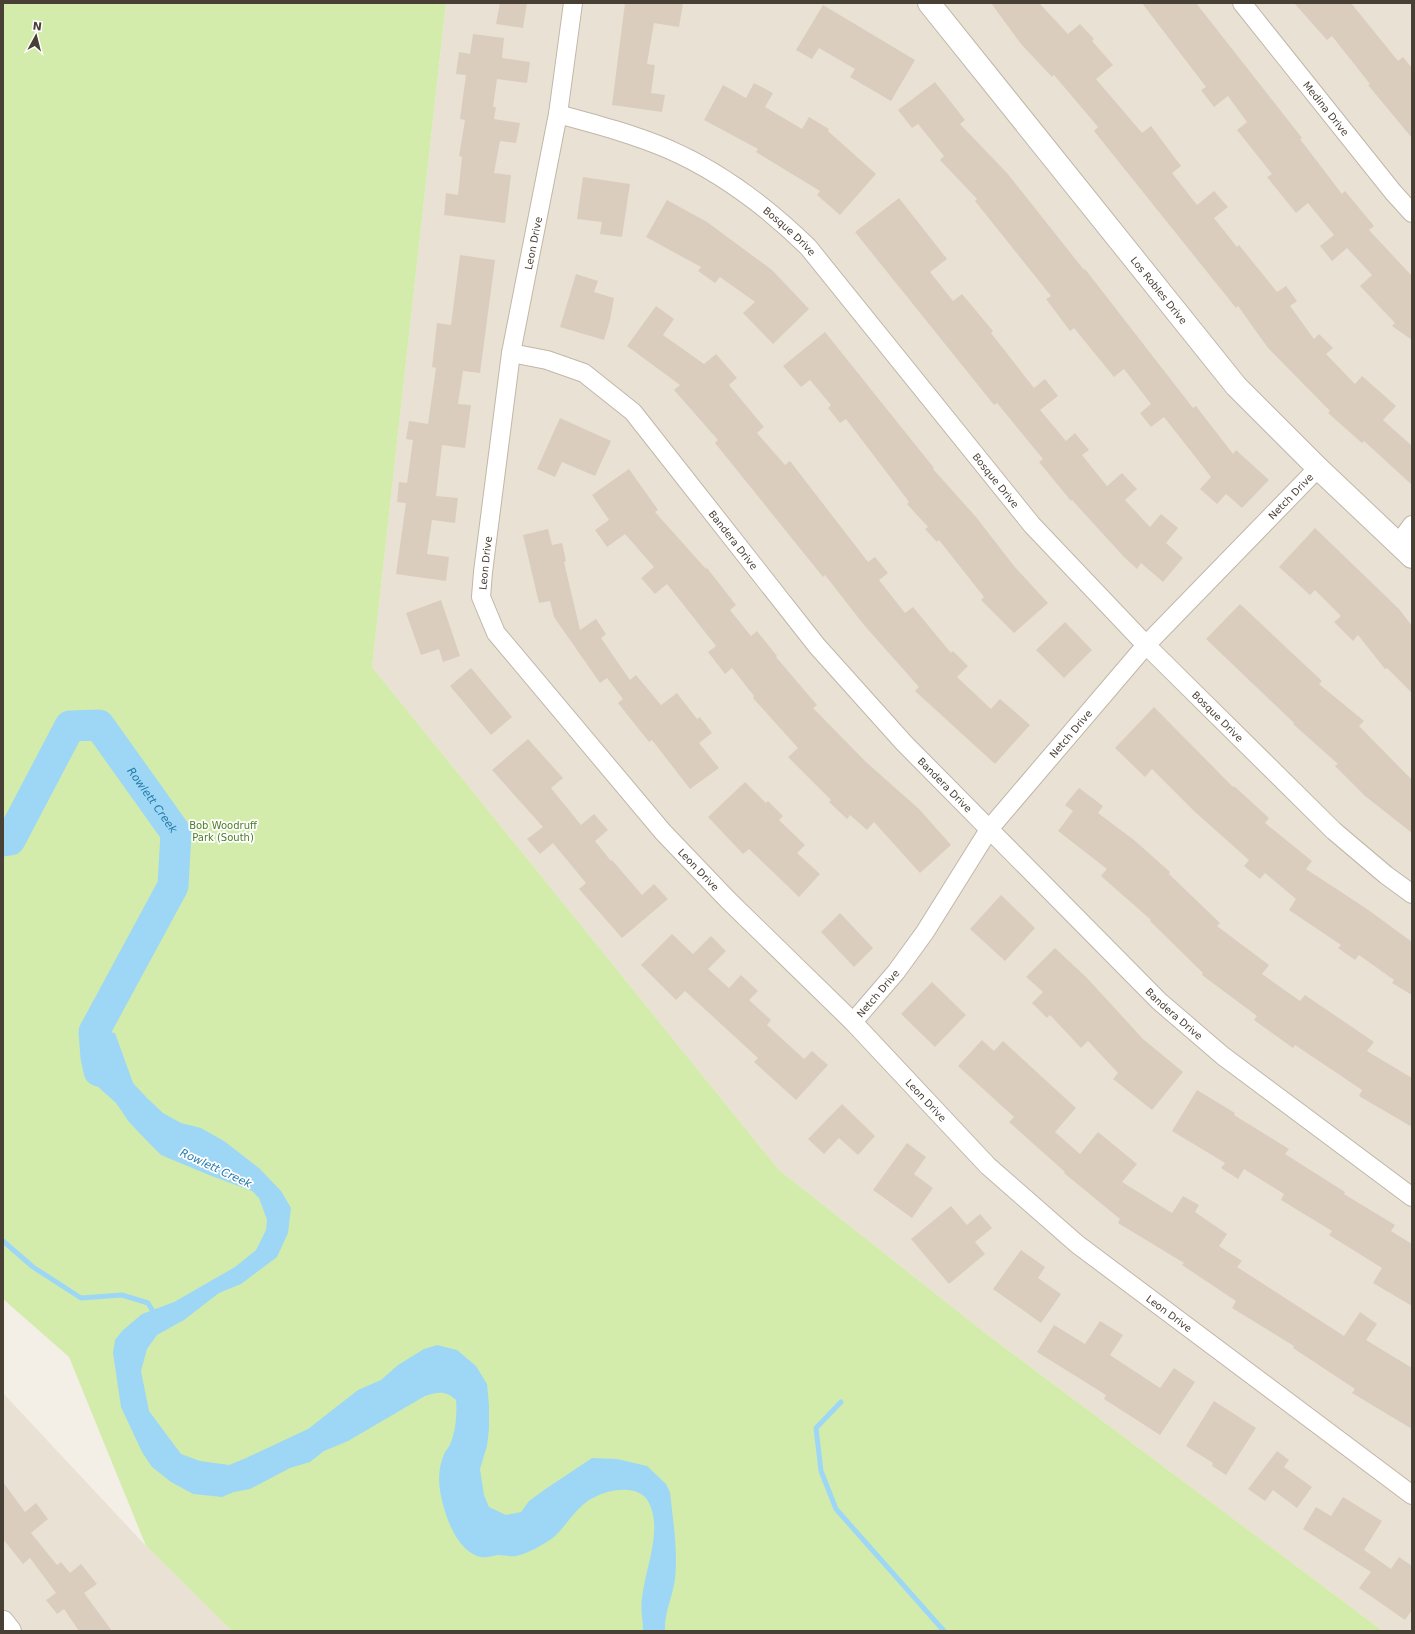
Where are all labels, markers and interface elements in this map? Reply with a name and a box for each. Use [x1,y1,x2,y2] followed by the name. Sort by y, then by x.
[16,16,56,56] north arrow
[32,20,43,34] text: N
[1301,79,1351,138] street label: Medina Drive
[761,205,818,258] street label: Bosque Drive
[523,216,544,271] street label: Leon Drive
[1129,255,1189,326] street label: Los Robles Drive
[970,451,1021,510] street label: Bosque Drive
[1266,471,1316,522] street label: Netch Drive
[706,508,760,572] street label: Bandera Drive
[477,536,494,590] street label: Leon Drive
[1190,689,1245,744] street label: Bosque Drive
[1047,708,1094,760] street label: Netch Drive
[916,755,974,814] street label: Bandera Drive
[124,765,180,836] water label: Rowlett Creek
[189,820,258,843] park label: Bob Woodruff Park (South)
[676,846,721,893] street label: Leon Drive
[855,967,902,1020] street label: Netch Drive
[1143,986,1205,1042] street label: Bandera Drive
[903,1077,948,1124] street label: Leon Drive
[178,1146,254,1191] water label: Rowlett Creek
[1144,1293,1194,1334] street label: Leon Drive

